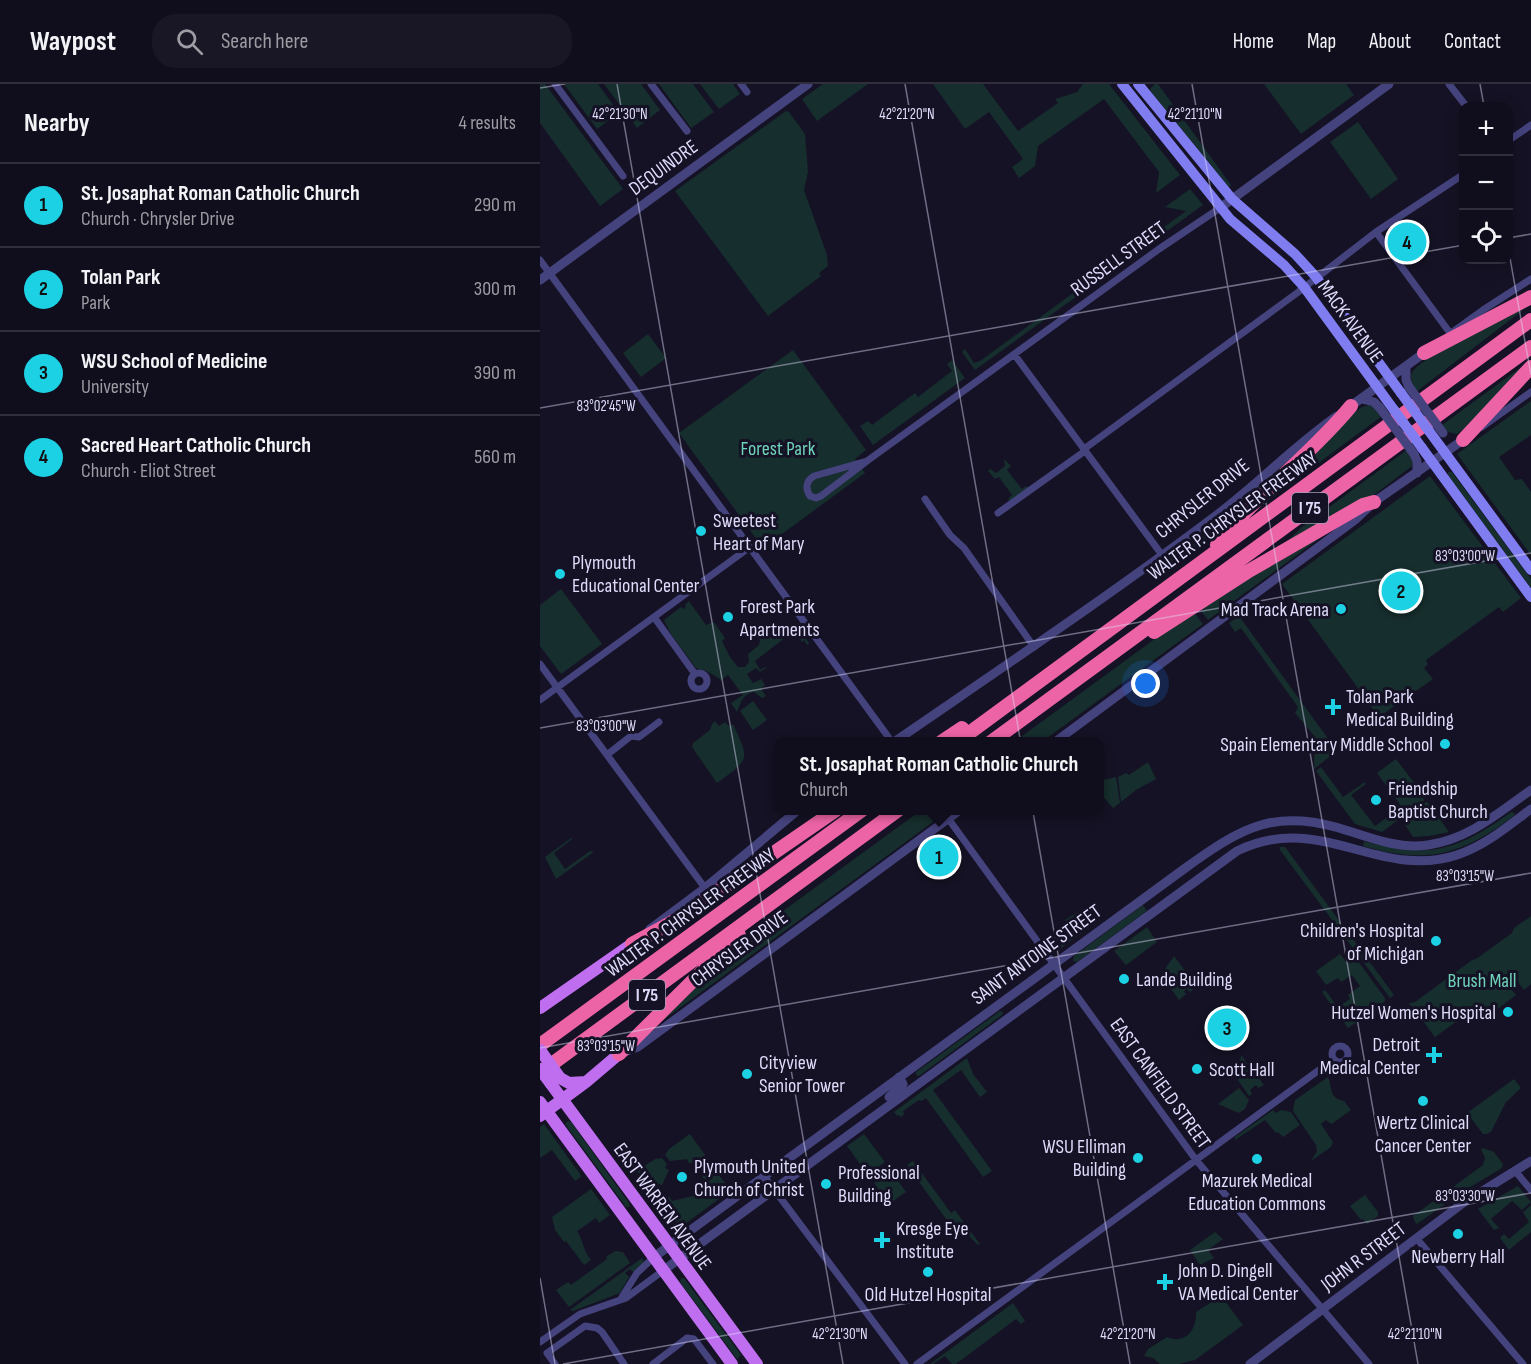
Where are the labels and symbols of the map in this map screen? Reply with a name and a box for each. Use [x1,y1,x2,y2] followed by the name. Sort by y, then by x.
[592,105,648,124] text: 42°21'30"N
[879,105,935,124] text: 42°21'20"N
[1168,105,1222,124] text: 42°21'10"N
[625,135,703,201] street label: DEQUINDRE
[1066,216,1171,302] street label: RUSSELL STREET
[1388,220,1426,264] pin: 4
[1312,276,1388,367] street label: MACK AVENUE
[576,397,636,416] text: 83°02'45"W
[741,437,816,461] park label: Forest Park
[1143,446,1323,586] street label: WALTER P. CHRYSLER FREEWAY
[1151,454,1254,544] street label: CHRYSLER DRIVE
[1292,493,1328,523] road number: I 75
[713,509,805,556] place label: Sweetest Heart of Mary
[694,524,708,538] marker: Sweetest Heart of Mary
[1435,547,1495,566] text: 83°03'00"W
[572,551,700,598] place label: Plymouth Educational Center
[553,567,567,581] marker: Plymouth Educational Center
[1382,568,1420,614] pin: 2
[739,595,820,642] place label: Forest Park Apartments
[1221,598,1329,622] place label: Mad Track Arena
[1334,602,1348,616] marker: Mad Track Arena
[721,610,735,624] marker: Forest Park Apartments
[1131,669,1160,698] your location
[1346,685,1454,732] place label: Tolan Park Medical Building
[1324,698,1342,716] marker: Tolan Park Medical Building
[576,717,636,736] text: 83°03'00"W
[1220,733,1433,757] place label: Spain Elementary Middle School
[1438,737,1452,751] marker: Spain Elementary Middle School
[1388,777,1488,824] place label: Friendship Baptist Church
[1369,793,1383,807] marker: Friendship Baptist Church
[920,834,958,880] pin: 1
[601,843,781,983] street label: WALTER P. CHRYSLER FREEWAY
[1436,867,1494,886] text: 83°03'15"W
[967,900,1106,1010] street label: SAINT ANTOINE STREET
[686,906,793,992] street label: CHRYSLER DRIVE
[1300,919,1424,966] place label: Children's Hospital of Michigan
[1429,934,1443,948] marker: Children's Hospital of Michigan
[1136,968,1233,992] place label: Lande Building
[1448,969,1516,993] park label: Brush Mall
[1117,972,1131,986] marker: Lande Building
[629,980,665,1010] road number: I 75
[1331,1001,1496,1025] place label: Hutzel Women's Hospital
[1501,1005,1515,1019] marker: Hutzel Women's Hospital
[1208,1006,1246,1050] pin: 3
[1105,1014,1216,1154] street label: EAST CANFIELD STREET
[1320,1033,1420,1080] place label: Detroit Medical Center
[577,1037,635,1056] text: 83°03'15"W
[1425,1046,1443,1064] marker: Detroit Medical Center
[759,1051,845,1098] place label: Cityview Senior Tower
[1209,1058,1274,1082] place label: Scott Hall
[1190,1062,1204,1076] marker: Scott Hall
[740,1067,754,1081] marker: Cityview Senior Tower
[1416,1094,1430,1108] marker: Wertz Clinical Cancer Center
[1375,1111,1471,1158] place label: Wertz Clinical Cancer Center
[1042,1135,1126,1182] place label: WSU Elliman Building
[608,1138,716,1275] street label: EAST WARREN AVENUE
[1131,1151,1145,1165] marker: WSU Elliman Building
[1250,1152,1264,1166] marker: Mazurek Medical Education Commons
[694,1155,806,1202] place label: Plymouth United Church of Christ
[838,1161,920,1208] place label: Professional Building
[1188,1169,1326,1216] place label: Mazurek Medical Education Commons
[675,1170,689,1184] marker: Plymouth United Church of Christ
[819,1177,833,1191] marker: Professional Building
[1435,1187,1495,1206] text: 83°03'30"W
[896,1217,968,1264] place label: Kresge Eye Institute
[1316,1217,1411,1297] street label: JOHN R STREET
[1451,1227,1465,1241] marker: Newberry Hall
[873,1231,891,1249] marker: Kresge Eye Institute
[1411,1245,1505,1269] place label: Newberry Hall
[1177,1259,1299,1306] place label: John D. Dingell VA Medical Center
[921,1265,935,1279] marker: Old Hutzel Hospital
[1156,1273,1174,1291] marker: John D. Dingell VA Medical Center
[865,1283,991,1307] place label: Old Hutzel Hospital
[812,1325,868,1344] text: 42°21'30"N
[1100,1325,1156,1344] text: 42°21'20"N
[1388,1325,1442,1344] text: 42°21'10"N

